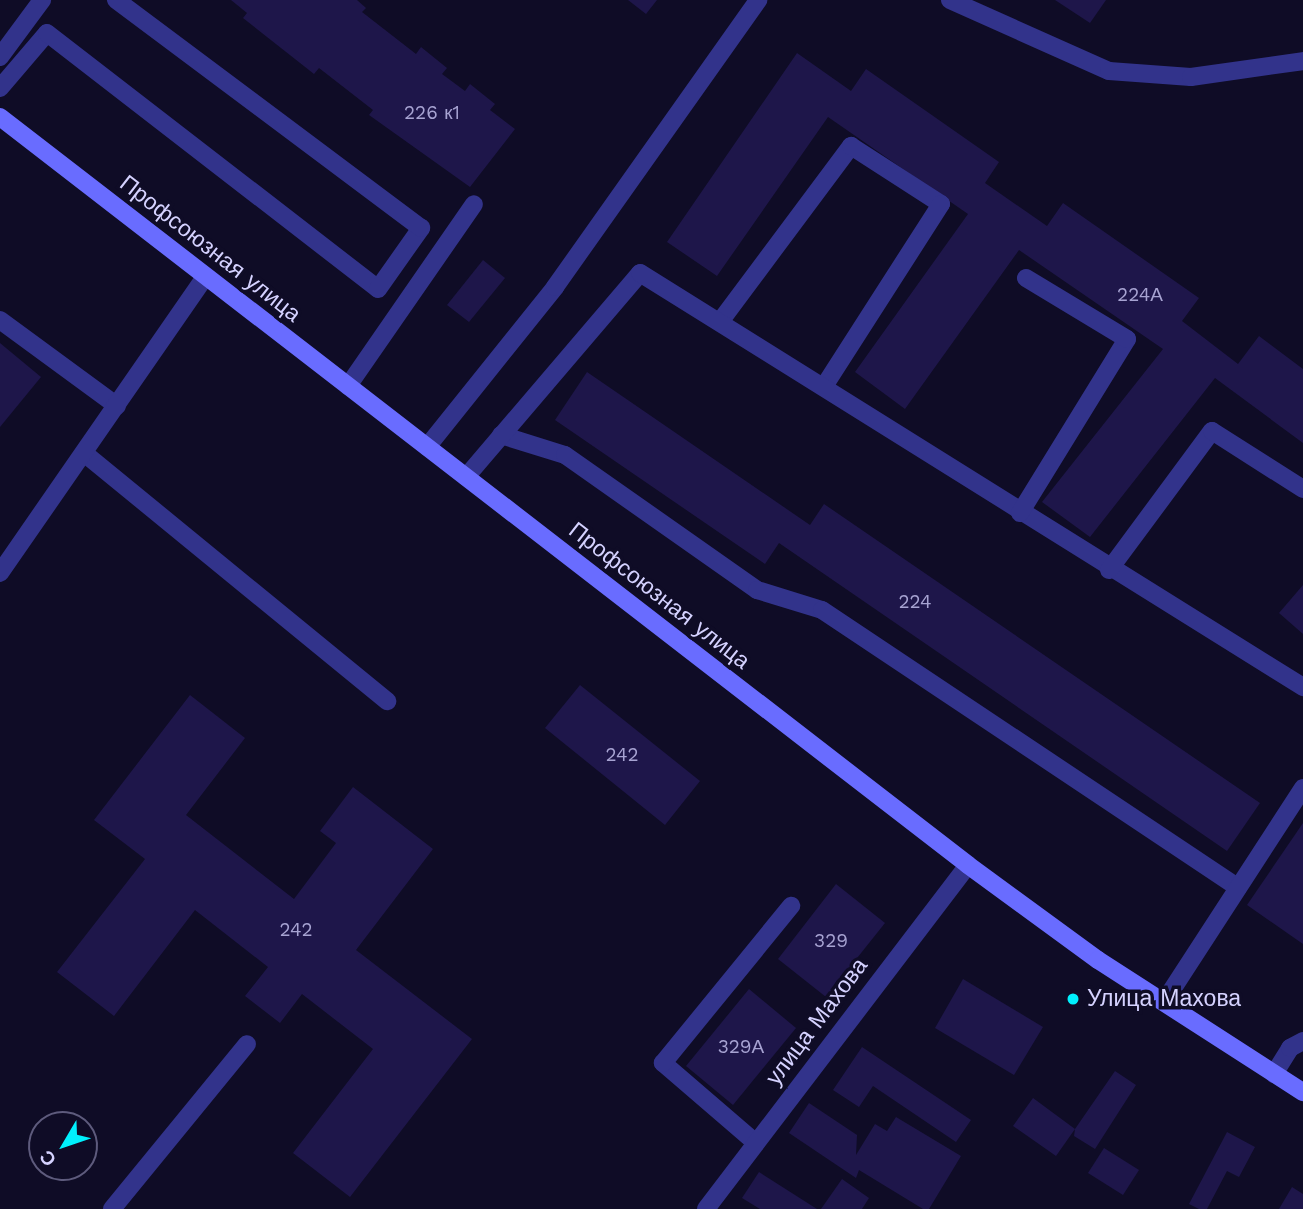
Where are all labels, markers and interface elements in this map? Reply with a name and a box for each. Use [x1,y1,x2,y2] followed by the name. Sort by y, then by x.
[404,102,460,124] house number: 226 к1
[114,170,306,328] street label: Профсоюзная улица
[1117,284,1163,306] house number: 224А
[563,517,755,675] street label: Профсоюзная улица
[898,591,932,613] house number: 224
[605,744,639,766] house number: 242
[279,919,313,941] house number: 242
[814,930,848,952] house number: 329
[760,953,874,1091] street label: улица Махова
[1087,985,1241,1013] place label: Улица Махова
[1065,991,1081,1007] marker: Улица Махова
[718,1036,764,1058] house number: 329А
[28,1111,98,1181] north arrow
[35,1146,61,1171] text: С

